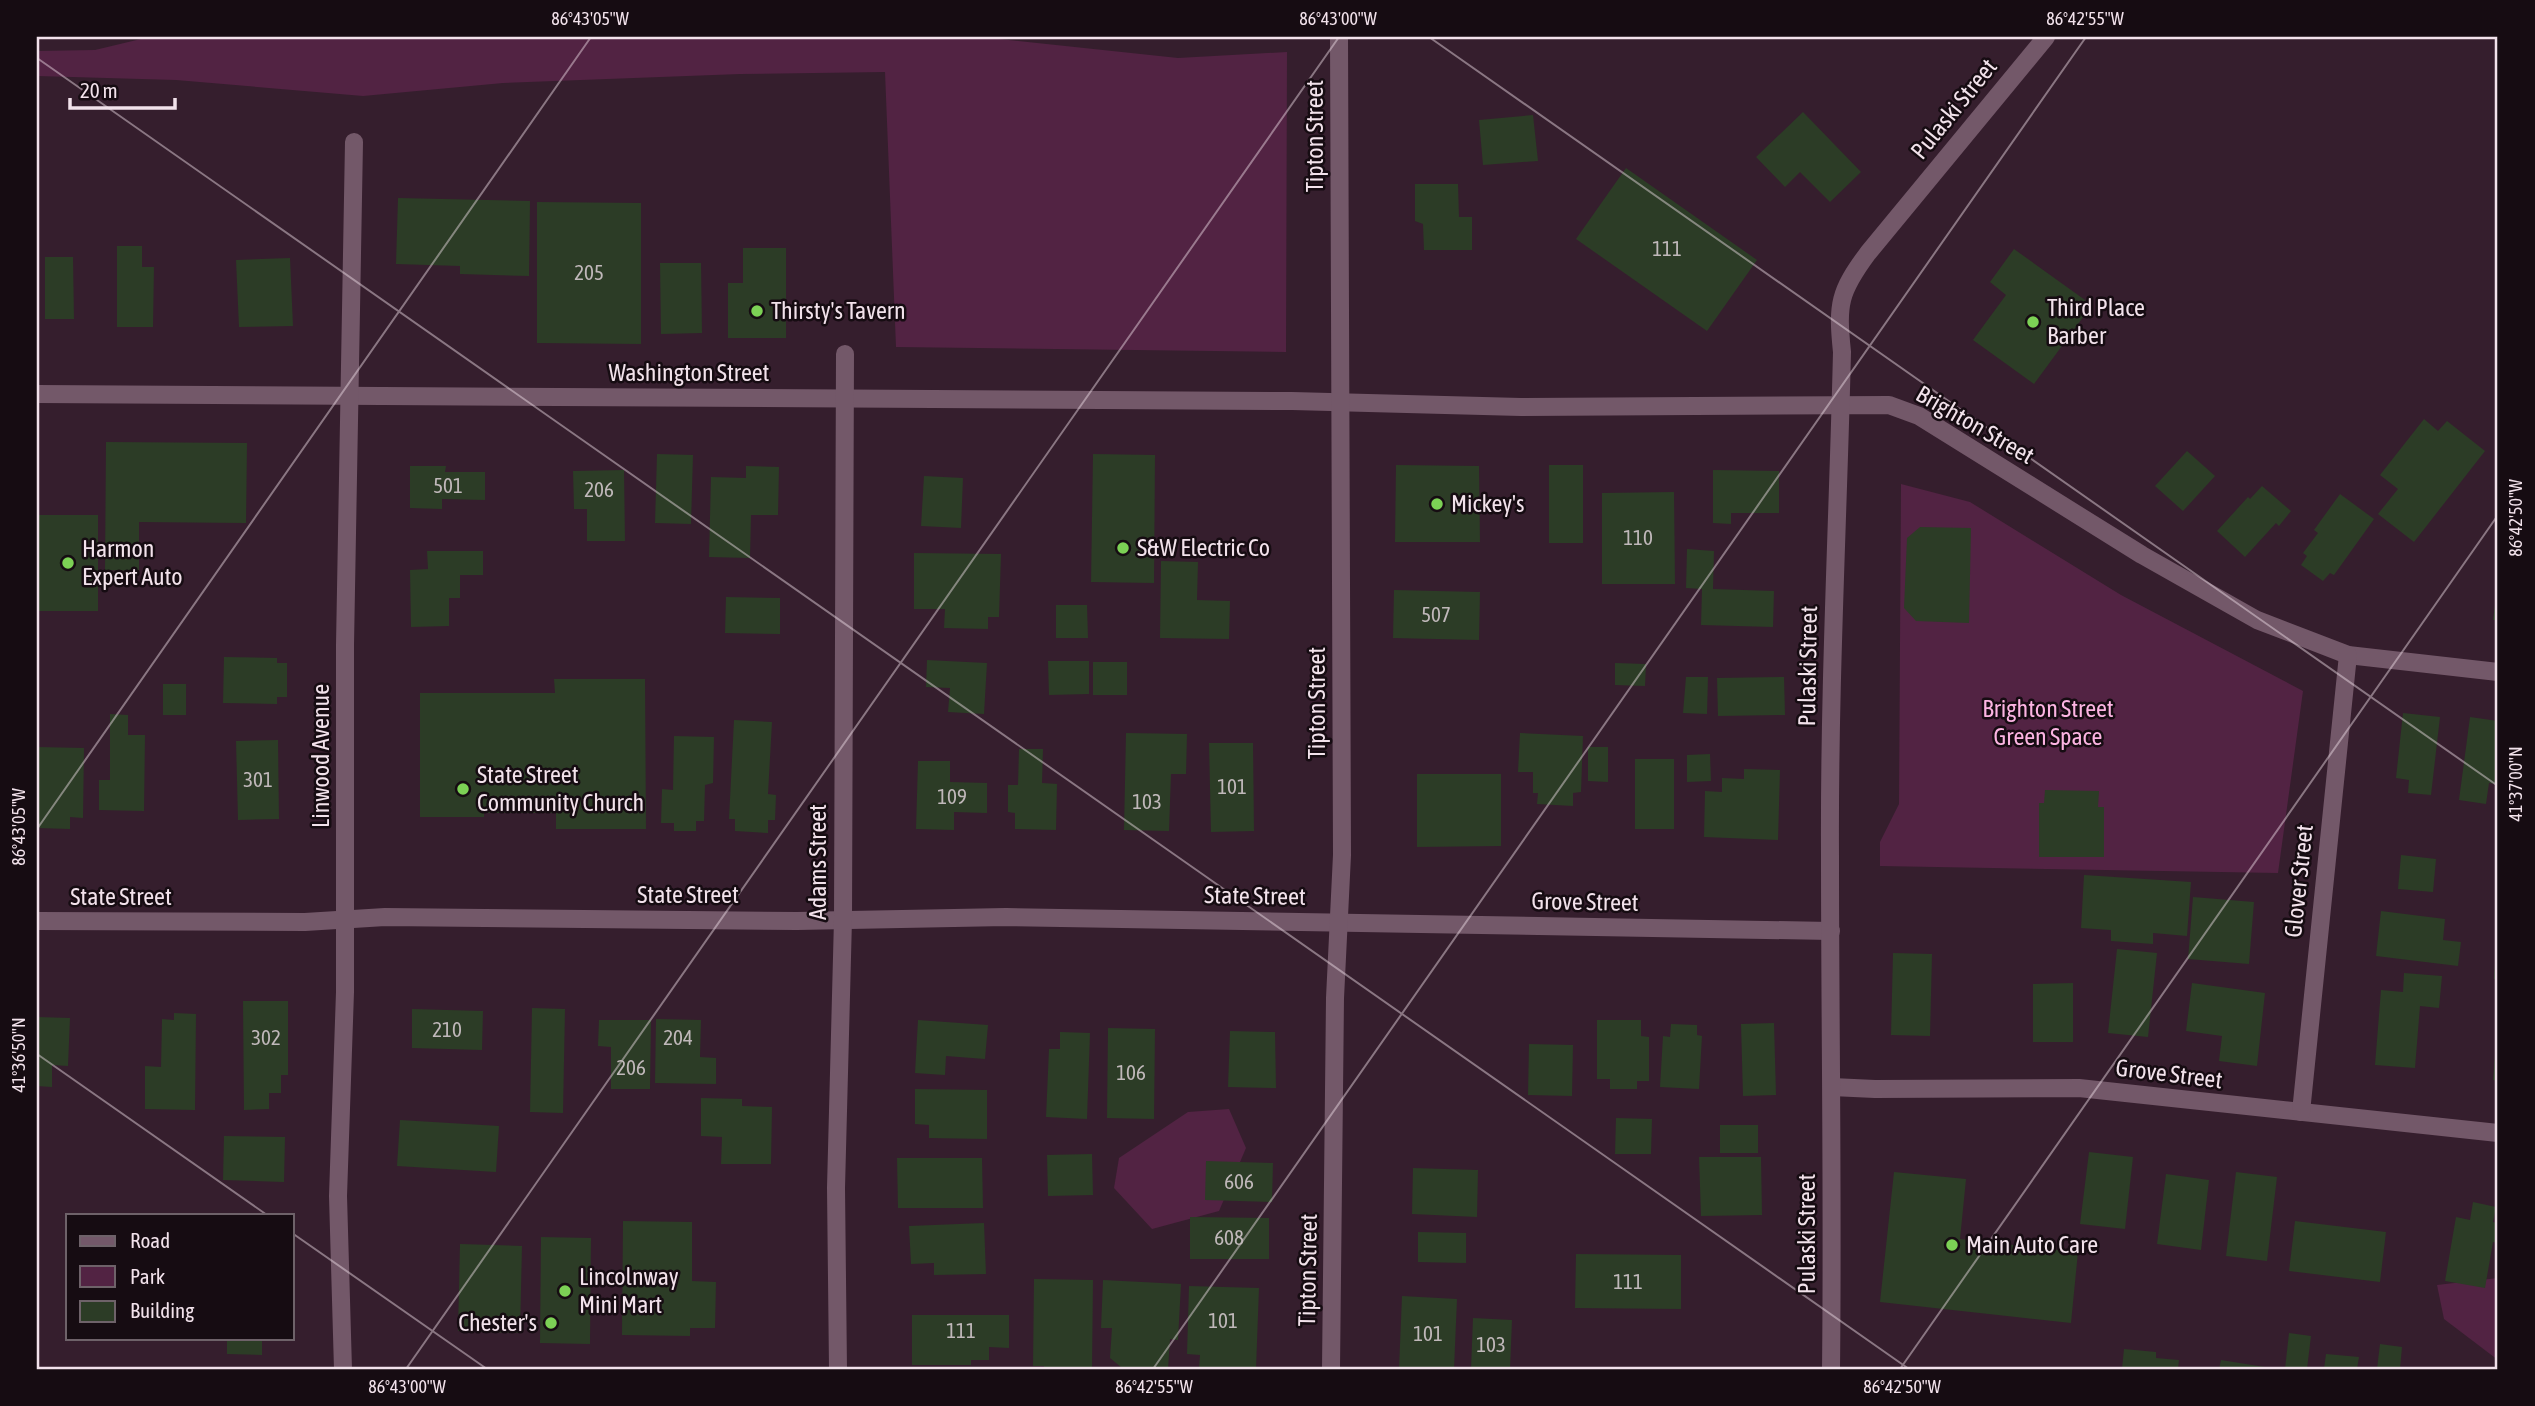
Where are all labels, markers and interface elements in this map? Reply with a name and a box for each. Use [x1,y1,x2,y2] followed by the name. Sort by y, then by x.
[551,8,629,29] text: 86°43'05"W
[1299,8,1377,29] text: 86°43'00"W
[2046,8,2124,29] text: 86°42'55"W
[1905,53,2002,164] street label: Pulaski Street
[70,66,175,110] scale bar
[80,78,118,102] text: 20 m
[1301,80,1328,192] street label: Tipton Street
[1652,236,1682,260] house number: 111
[574,260,604,284] house number: 205
[2047,294,2145,349] place label: Third Place Barber
[771,297,906,324] place label: Thirsty's Tavern
[749,303,765,319] marker: Thirsty's Tavern
[2025,314,2041,330] marker: Third Place Barber
[609,359,770,386] street label: Washington Street
[1912,380,2039,469] street label: Brighton Street
[433,473,463,497] house number: 501
[584,477,614,501] house number: 206
[2505,479,2526,557] text: 86°42'50"W
[1451,490,1525,517] place label: Mickey's
[1429,496,1445,512] marker: Mickey's
[1623,525,1653,549] house number: 110
[1137,534,1270,561] place label: S&W Electric Co
[82,535,183,590] place label: Harmon Expert Auto
[1115,540,1131,556] marker: S&W Electric Co
[60,555,76,571] marker: Harmon Expert Auto
[1421,602,1451,626] house number: 507
[1793,605,1822,727] street label: Pulaski Street
[1303,647,1330,759] street label: Tipton Street
[307,684,334,828] street label: Linwood Avenue
[1982,695,2114,750] park label: Brighton Street Green Space
[2505,746,2526,822] text: 41°37'00"N
[477,761,644,816] place label: State Street Community Church
[243,767,273,791] house number: 301
[1217,774,1247,798] house number: 101
[455,781,471,797] marker: State Street Community Church
[937,784,967,808] house number: 109
[8,788,29,866] text: 86°43'05"W
[1132,789,1162,813] house number: 103
[804,804,831,920] street label: Adams Street
[2279,823,2318,939] street label: Glover Street
[637,881,739,908] street label: State Street
[1204,881,1306,910] street label: State Street
[70,883,172,910] street label: State Street
[1531,887,1639,916] street label: Grove Street
[8,1017,29,1093] text: 41°36'50"N
[432,1017,462,1041] house number: 210
[251,1025,281,1049] house number: 302
[663,1025,693,1049] house number: 204
[2114,1054,2224,1093] street label: Grove Street
[616,1055,646,1079] house number: 206
[1116,1060,1146,1084] house number: 106
[1224,1169,1254,1193] house number: 606
[1793,1174,1820,1294] street label: Pulaski Street
[1293,1213,1322,1326] street label: Tipton Street
[66,1214,294,1340] legend
[1214,1225,1244,1249] house number: 608
[130,1228,170,1252] text: Road
[1966,1231,2098,1258] place label: Main Auto Care
[1944,1237,1960,1253] marker: Main Auto Care
[579,1263,679,1318] place label: Lincolnway Mini Mart
[130,1264,165,1288] text: Park
[1613,1269,1643,1293] house number: 111
[557,1283,573,1299] marker: Lincolnway Mini Mart
[130,1298,194,1322] text: Building
[1208,1308,1238,1332] house number: 101
[458,1309,537,1336] place label: Chester's
[543,1315,559,1331] marker: Chester's
[946,1318,976,1342] house number: 111
[1413,1321,1443,1345] house number: 101
[1476,1332,1506,1356] house number: 103
[368,1376,446,1397] text: 86°43'00"W
[1115,1376,1193,1397] text: 86°42'55"W
[1863,1376,1941,1397] text: 86°42'50"W

